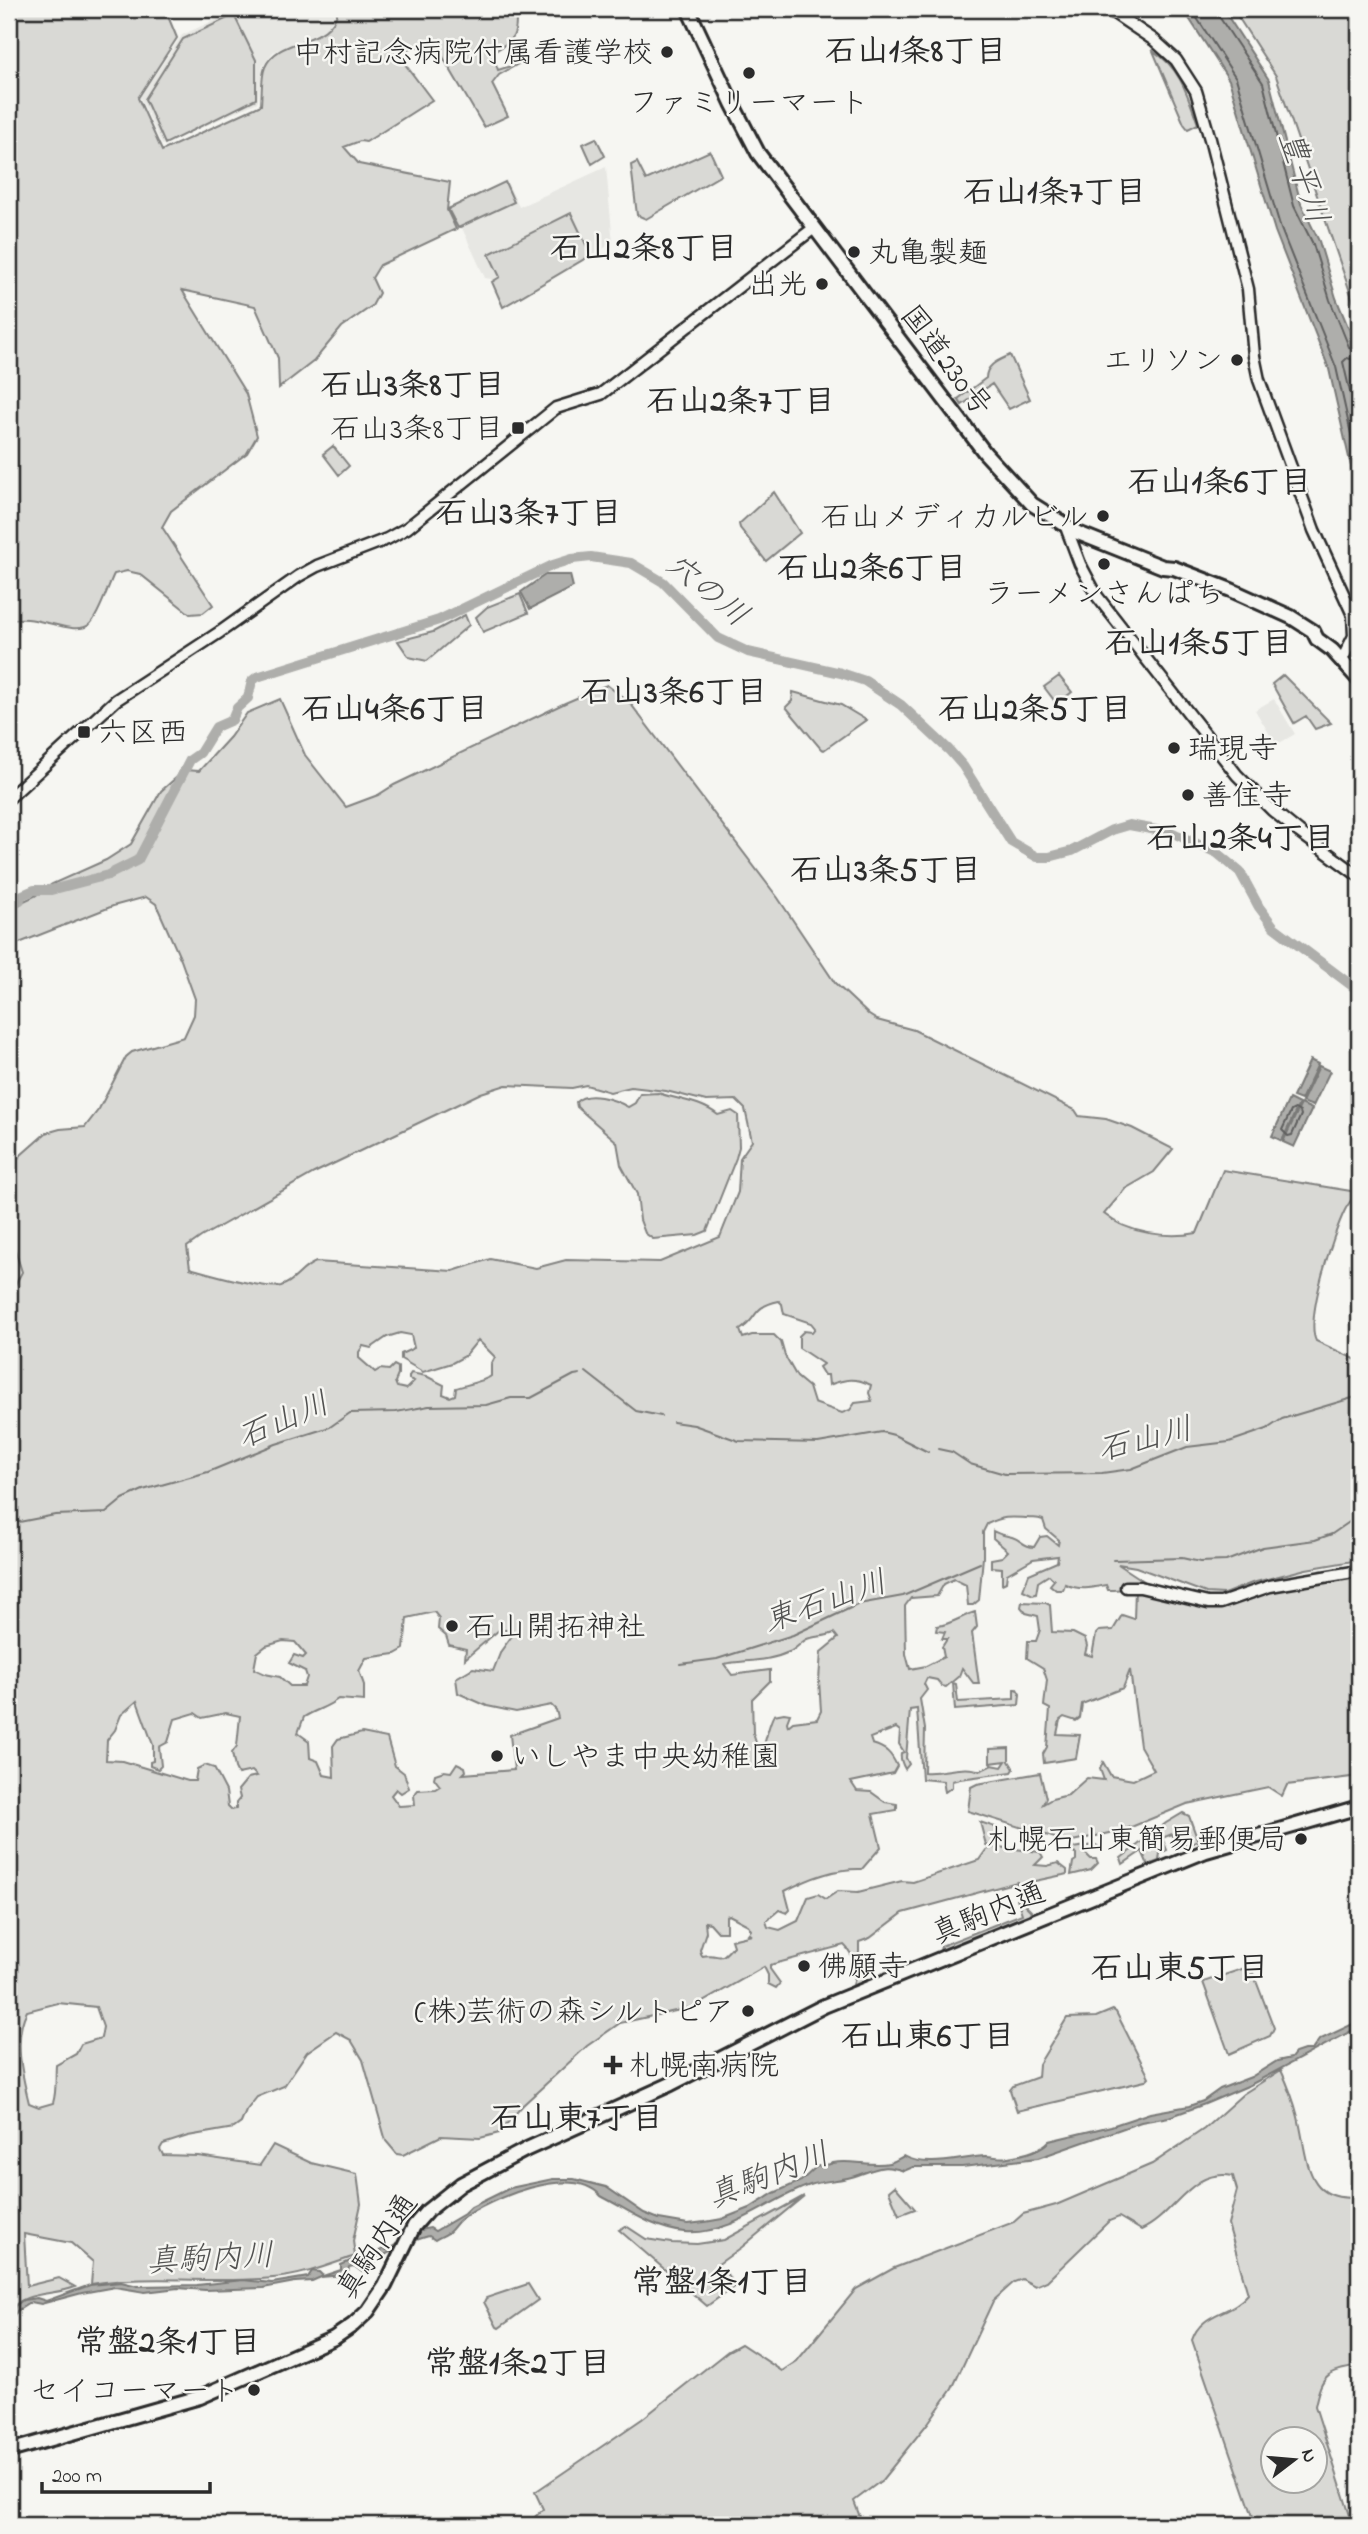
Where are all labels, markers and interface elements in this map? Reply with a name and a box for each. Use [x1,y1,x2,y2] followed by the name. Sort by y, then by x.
[825,30,1007,77] district label: 石山1条8丁目
[293,33,653,77] place label: 中村記念病院付属看護学校
[659,44,675,60] marker: 中村記念病院付属看護学校
[741,65,757,81] marker: ファミリーマート
[629,83,869,127] place label: ファミリーマート
[1264,125,1339,231] water label: 豊平川
[963,171,1147,218] district label: 石山1条7丁目
[550,227,738,274] district label: 石山2条8丁目
[868,233,988,277] place label: 丸亀製麺
[846,244,862,260] marker: 丸亀製麺
[748,265,808,309] place label: 出光
[814,276,830,292] marker: 出光
[888,297,1001,427] street label: 国道230号
[1103,341,1223,385] place label: エリソン
[1229,352,1245,368] marker: エリソン
[320,364,506,411] district label: 石山3条8丁目
[646,380,836,427] district label: 石山2条7丁目
[330,409,504,453] place label: 石山3条8丁目
[510,420,526,436] marker: 石山3条8丁目
[1128,461,1312,508] district label: 石山1条6丁目
[436,492,622,539] district label: 石山3条7丁目
[821,497,1089,541] place label: 石山メディカルビル
[1095,508,1111,524] marker: 石山メディカルビル
[654,543,758,640] water label: 穴の川
[777,547,967,594] district label: 石山2条6丁目
[1096,556,1112,572] marker: ラーメンさんぱち
[984,574,1224,618] place label: ラーメンさんぱち
[1105,622,1293,669] district label: 石山1条5丁目
[580,671,768,718] district label: 石山3条6丁目
[301,688,489,735] district label: 石山4条6丁目
[938,688,1132,735] district label: 石山2条5丁目
[98,713,188,757] place label: 六区西
[76,724,92,740] marker: 六区西
[1188,729,1278,773] place label: 瑞現寺
[1166,740,1182,756] marker: 瑞現寺
[1202,776,1292,820] place label: 善住寺
[1180,787,1196,803] marker: 善住寺
[1146,817,1336,864] district label: 石山2条4丁目
[790,849,982,896] district label: 石山3条5丁目
[231,1382,338,1463] water label: 石山川
[1094,1407,1198,1476] water label: 石山川
[758,1560,894,1646] water label: 東石山川
[466,1607,646,1651] place label: 石山開拓神社
[444,1618,460,1634] marker: 石山開拓神社
[511,1737,780,1781] place label: いしやま中央幼稚園
[489,1748,505,1764] marker: いしやま中央幼稚園
[987,1820,1287,1864] place label: 札幌石山東簡易郵便局
[1293,1831,1309,1847] marker: 札幌石山東簡易郵便局
[925,1872,1053,1958] street label: 真駒内通
[818,1947,908,1991] place label: 佛願寺
[1091,1947,1269,1994] district label: 石山東5丁目
[796,1958,812,1974] marker: 佛願寺
[414,1992,734,2036] place label: (株)芸術の森シルトピア
[740,2003,756,2019] marker: (株)芸術の森シルトピア
[841,2015,1015,2062] district label: 石山東6丁目
[629,2046,779,2090] place label: 札幌南病院
[603,2055,623,2075] marker: 札幌南病院
[490,2097,664,2144] district label: 石山東7丁目
[701,2132,837,2222] water label: 真駒内川
[327,2186,430,2310] street label: 真駒内通
[145,2234,275,2287] water label: 真駒内川
[632,2261,812,2308] district label: 常盤1条1丁目
[75,2321,261,2368] district label: 常盤2条1丁目
[425,2342,611,2389] district label: 常盤1条2丁目
[29,2371,240,2415] place label: セイコーマート
[246,2382,262,2398] marker: セイコーマート
[1260,2426,1330,2496] north arrow
[1293,2446,1323,2466] text: N
[42,2450,210,2494] scale bar
[52,2462,102,2492] text: 200 m

